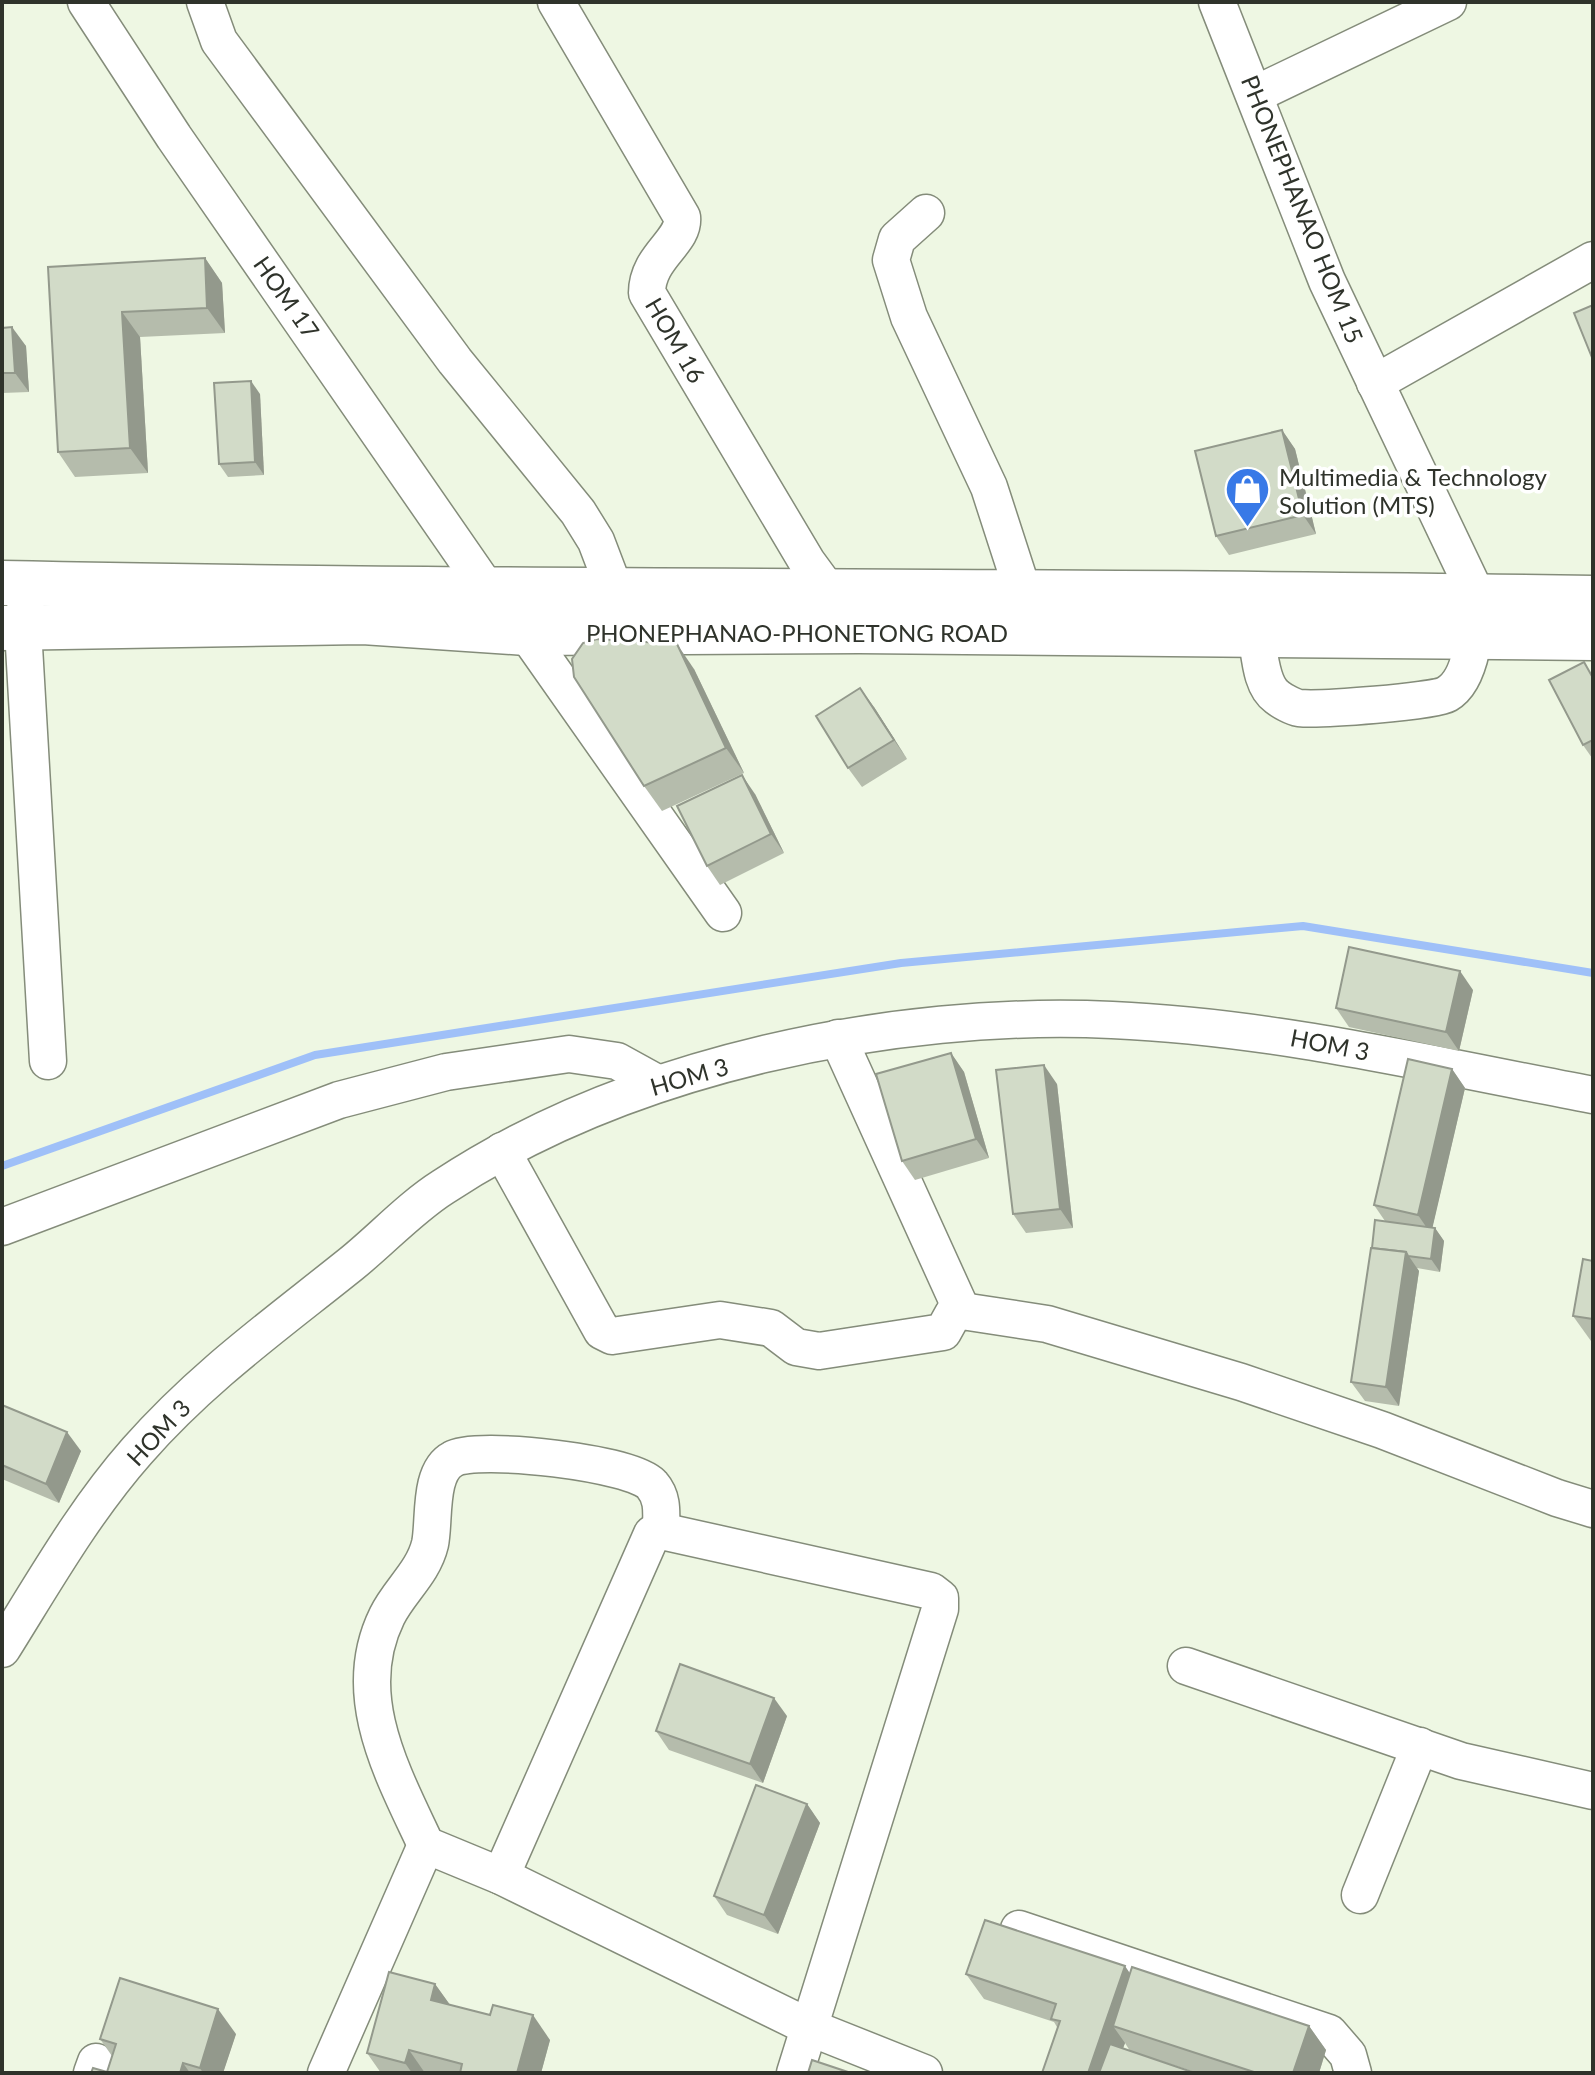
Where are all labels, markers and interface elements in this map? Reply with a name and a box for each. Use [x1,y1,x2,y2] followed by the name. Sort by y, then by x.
[1236,71,1370,347] street label: PHONEPHANAO HOM 15
[248,250,326,344] street label: HOM 17
[640,292,712,388] street label: HOM 16
[1279,462,1548,519] place label: Multimedia & Technology Solution (MTS)
[1224,466,1272,529] shop icon: Multimedia & Technology Solution (MTS)
[586,618,1008,647] street label: PHONEPHANAO-PHONETONG ROAD
[1288,1022,1372,1066] street label: HOM 3
[647,1051,731,1101] street label: HOM 3
[120,1393,196,1471] street label: HOM 3

